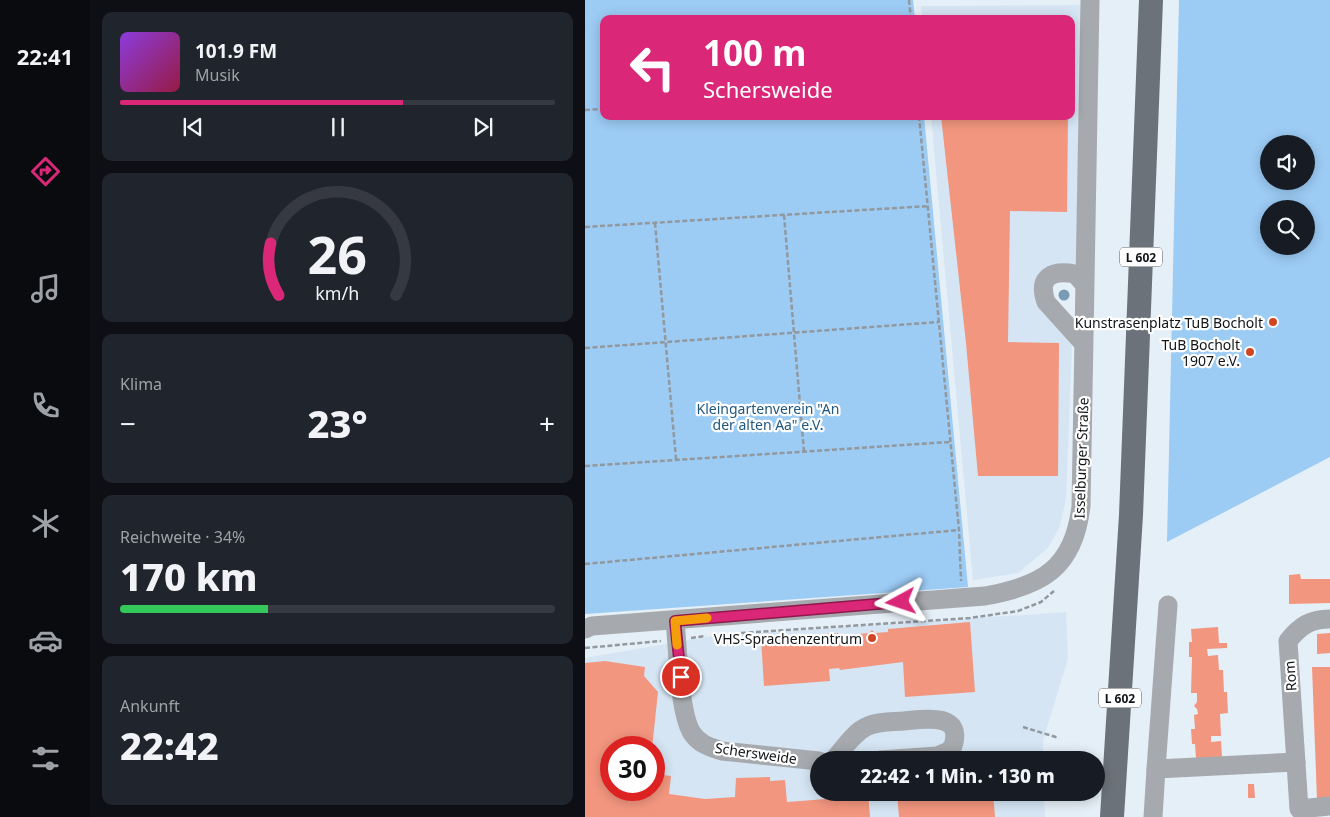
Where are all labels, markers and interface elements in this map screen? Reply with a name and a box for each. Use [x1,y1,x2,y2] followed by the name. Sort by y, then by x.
[703,29,806,76] text: 100 m
[620,35,685,100] icon: left
[195,38,277,64] text: 101.9 FM
[17,41,73,71] text: 22:41
[195,64,240,86] text: Musik
[703,74,833,104] text: Schersweide
[179,113,207,141] icon: previous
[324,113,352,141] icon: pause
[469,113,497,141] icon: next
[1260,135,1315,255] map controls
[1260,135,1315,190] button: sound
[28,154,63,189] icon: directions
[1260,200,1315,255] button: search
[308,218,367,289] text: 26
[1120,248,1162,266] road number: L 602
[28,271,63,306] icon: music
[316,281,359,305] text: km/h
[1075,313,1263,332] place label: Kunstrasenplatz TuB Bocholt
[1267,316,1279,328] marker: Kunstrasenplatz TuB Bocholt
[1161,335,1240,370] place label: TuB Bocholt 1907 e.V.
[1244,346,1256,358] marker: TuB Bocholt 1907 e.V.
[120,373,162,395] text: Klima
[28,388,63,423] icon: phone
[307,397,368,449] text: 23°
[1069,397,1093,519] street label: Isselburger Straße
[697,399,839,434] park label: Kleingartenverein "An der alten Aa" e.V.
[120,404,136,442] text: −
[539,404,555,442] text: +
[28,506,63,541] icon: climate
[120,526,245,548] text: Reichweite · 34%
[120,550,258,602] text: 170 km
[874,575,926,627] position arrow
[28,623,63,658] icon: car
[714,629,862,648] place label: VHS-Sprachenzentrum
[866,632,878,644] marker: VHS-Sprachenzentrum
[660,656,702,698] pin
[1279,660,1301,692] street label: Rom
[667,663,695,691] icon: arrive
[1099,688,1141,708] road number: L 602
[120,695,180,717] text: Ankunft
[120,719,219,771] text: 22:42
[600,736,665,801] speed limit sign: 30
[714,738,798,768] street label: Schersweide
[28,741,63,776] icon: filters
[860,763,1055,789] text: 22:42 · 1 Min. · 130 m

